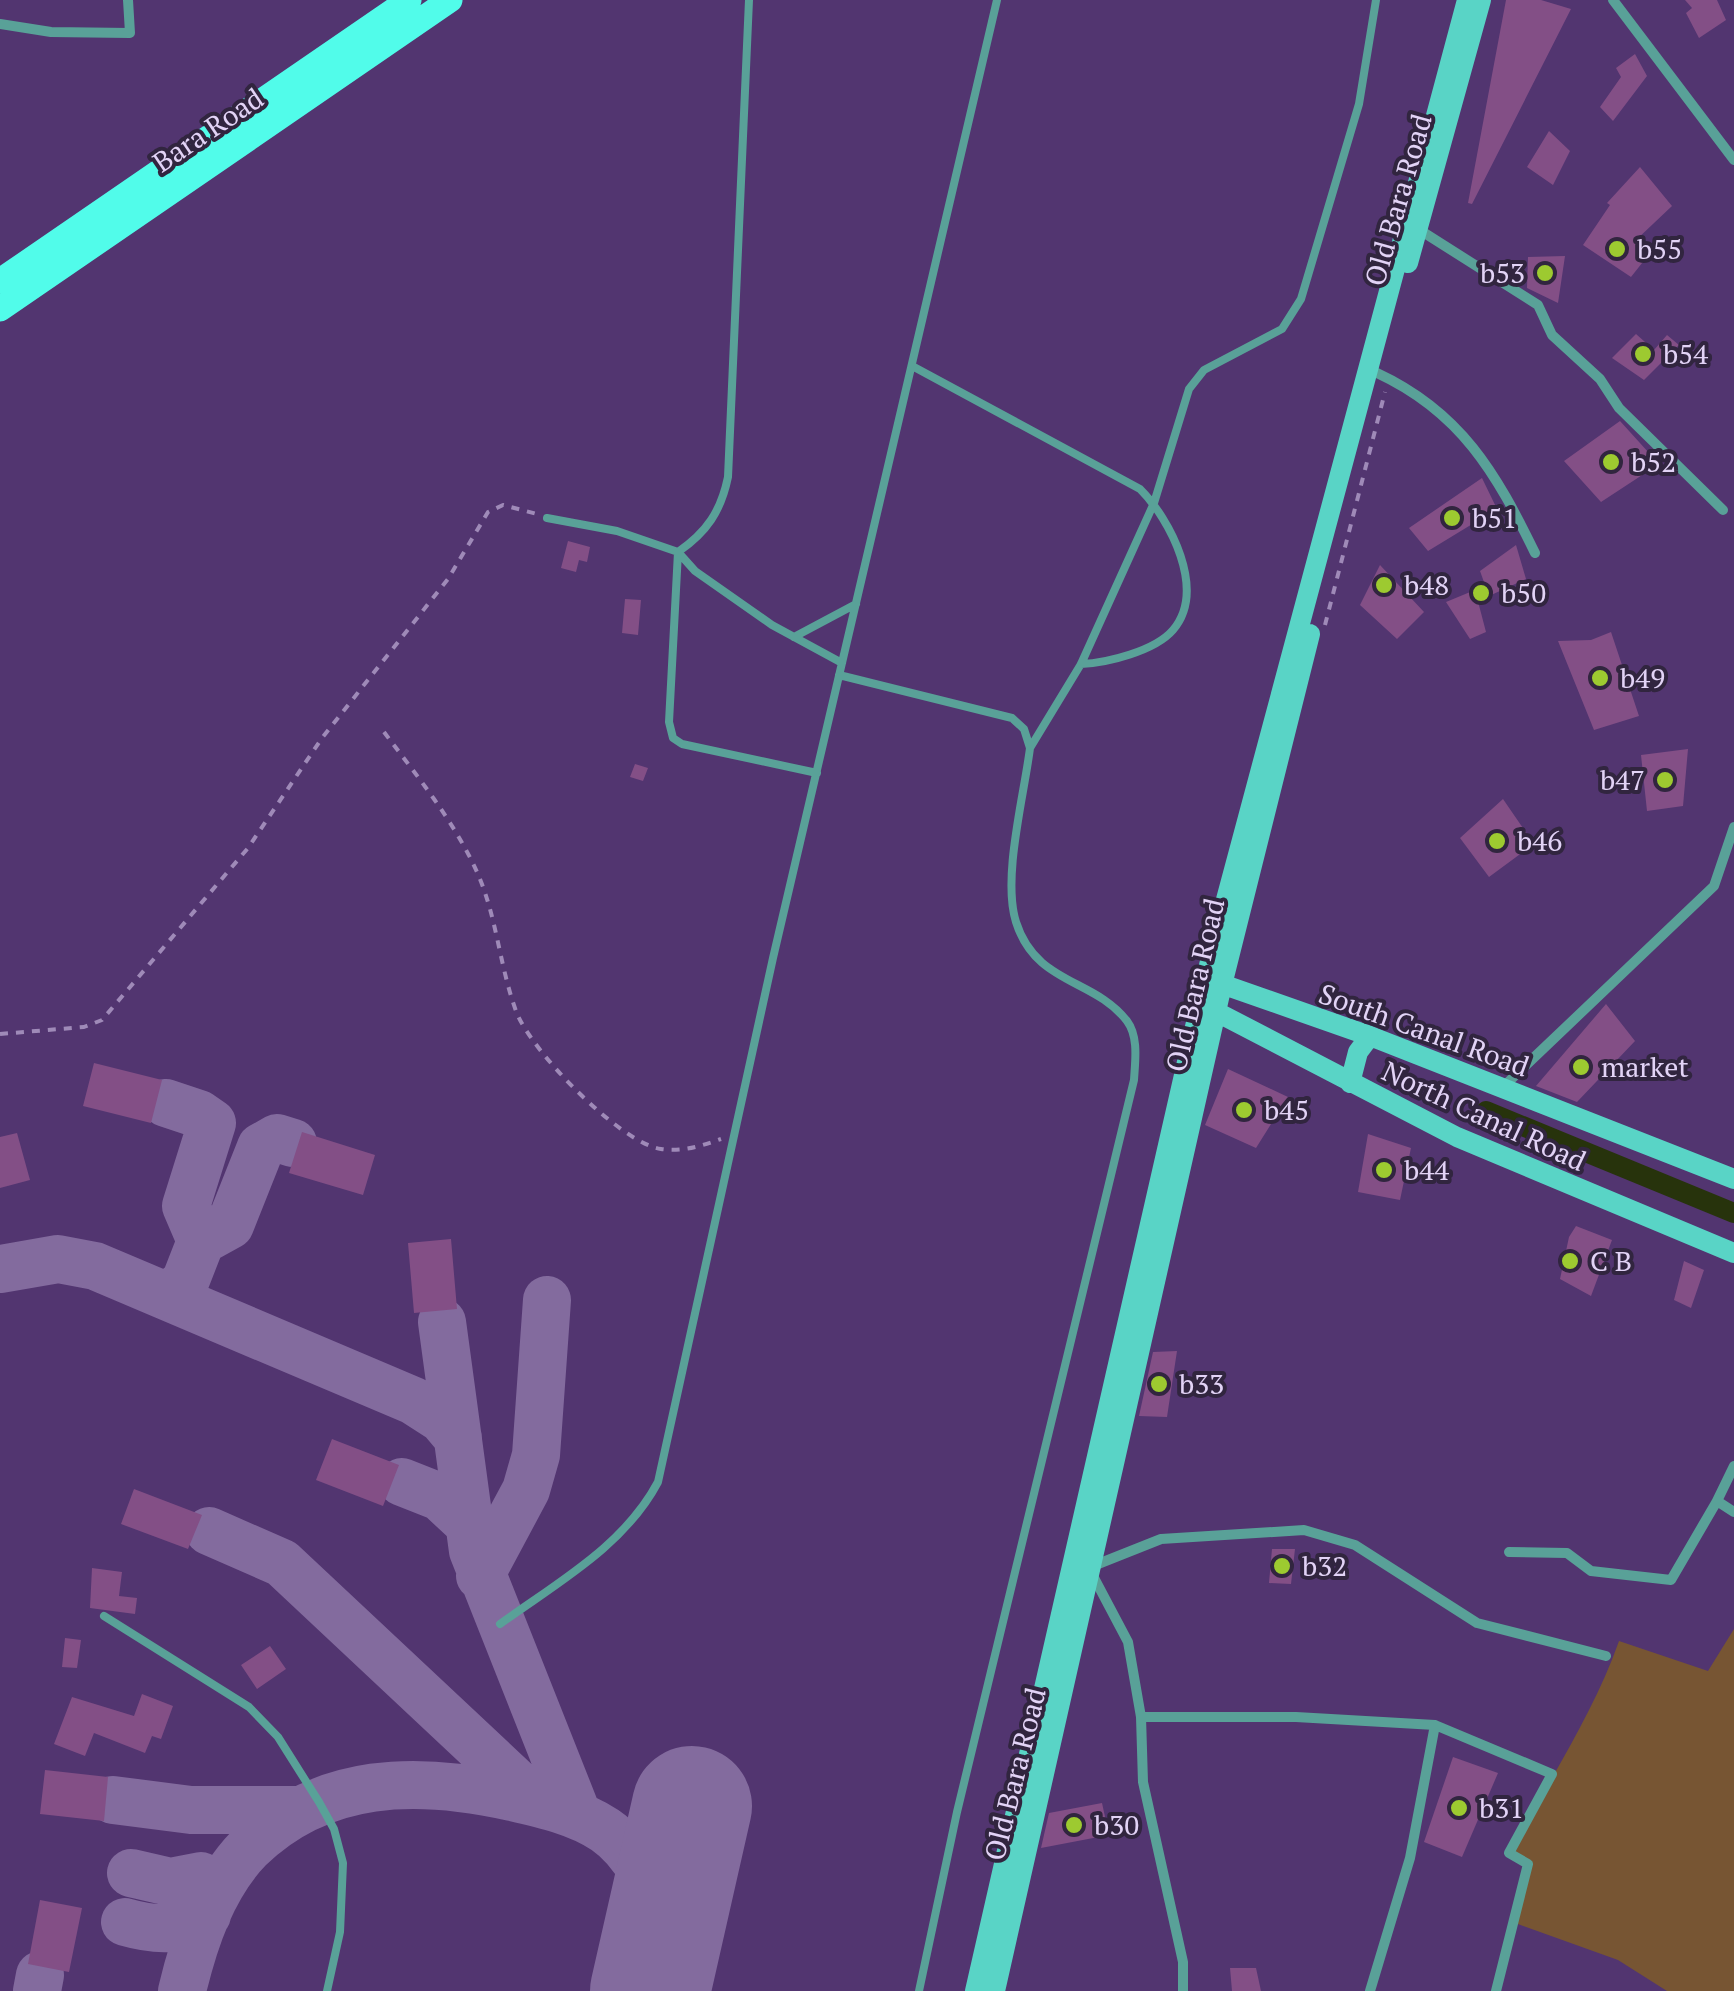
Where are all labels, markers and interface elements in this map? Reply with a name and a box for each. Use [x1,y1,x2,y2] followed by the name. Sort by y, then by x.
[145,79,270,180] street label: Bara Road
[1355,110,1440,290] street label: Old Bara Road
[1637,230,1682,267] place label: b55
[1606,238,1628,260] marker: b55
[1480,254,1525,291] place label: b53
[1534,262,1556,284] marker: b53
[1663,335,1708,372] place label: b54
[1632,343,1654,365] marker: b54
[1631,443,1676,480] place label: b52
[1600,451,1622,473] marker: b52
[1472,499,1517,536] place label: b51
[1441,507,1463,529] marker: b51
[1404,566,1449,603] place label: b48
[1373,574,1395,596] marker: b48
[1501,574,1546,611] place label: b50
[1470,582,1492,604] marker: b50
[1620,659,1665,696] place label: b49
[1589,667,1611,689] marker: b49
[1600,761,1645,798] place label: b47
[1654,769,1676,791] marker: b47
[1517,822,1562,859] place label: b46
[1486,830,1508,852] marker: b46
[1157,894,1232,1075] street label: Old Bara Road
[1314,974,1534,1085] street label: South Canal Road
[1601,1048,1689,1085] place label: market
[1376,1052,1592,1179] street label: North Canal Road
[1570,1056,1592,1078] marker: market
[1264,1091,1309,1128] place label: b45
[1233,1099,1255,1121] marker: b45
[1404,1151,1449,1188] place label: b44
[1373,1159,1395,1181] marker: b44
[1590,1242,1632,1279] place label: C B
[1559,1250,1581,1272] marker: C B
[1179,1365,1224,1402] place label: b33
[1148,1373,1170,1395] marker: b33
[1302,1547,1347,1584] place label: b32
[1271,1555,1293,1577] marker: b32
[975,1684,1054,1864] street label: Old Bara Road
[1479,1789,1524,1826] place label: b31
[1448,1797,1470,1819] marker: b31
[1094,1806,1139,1843] place label: b30
[1063,1814,1085,1836] marker: b30

